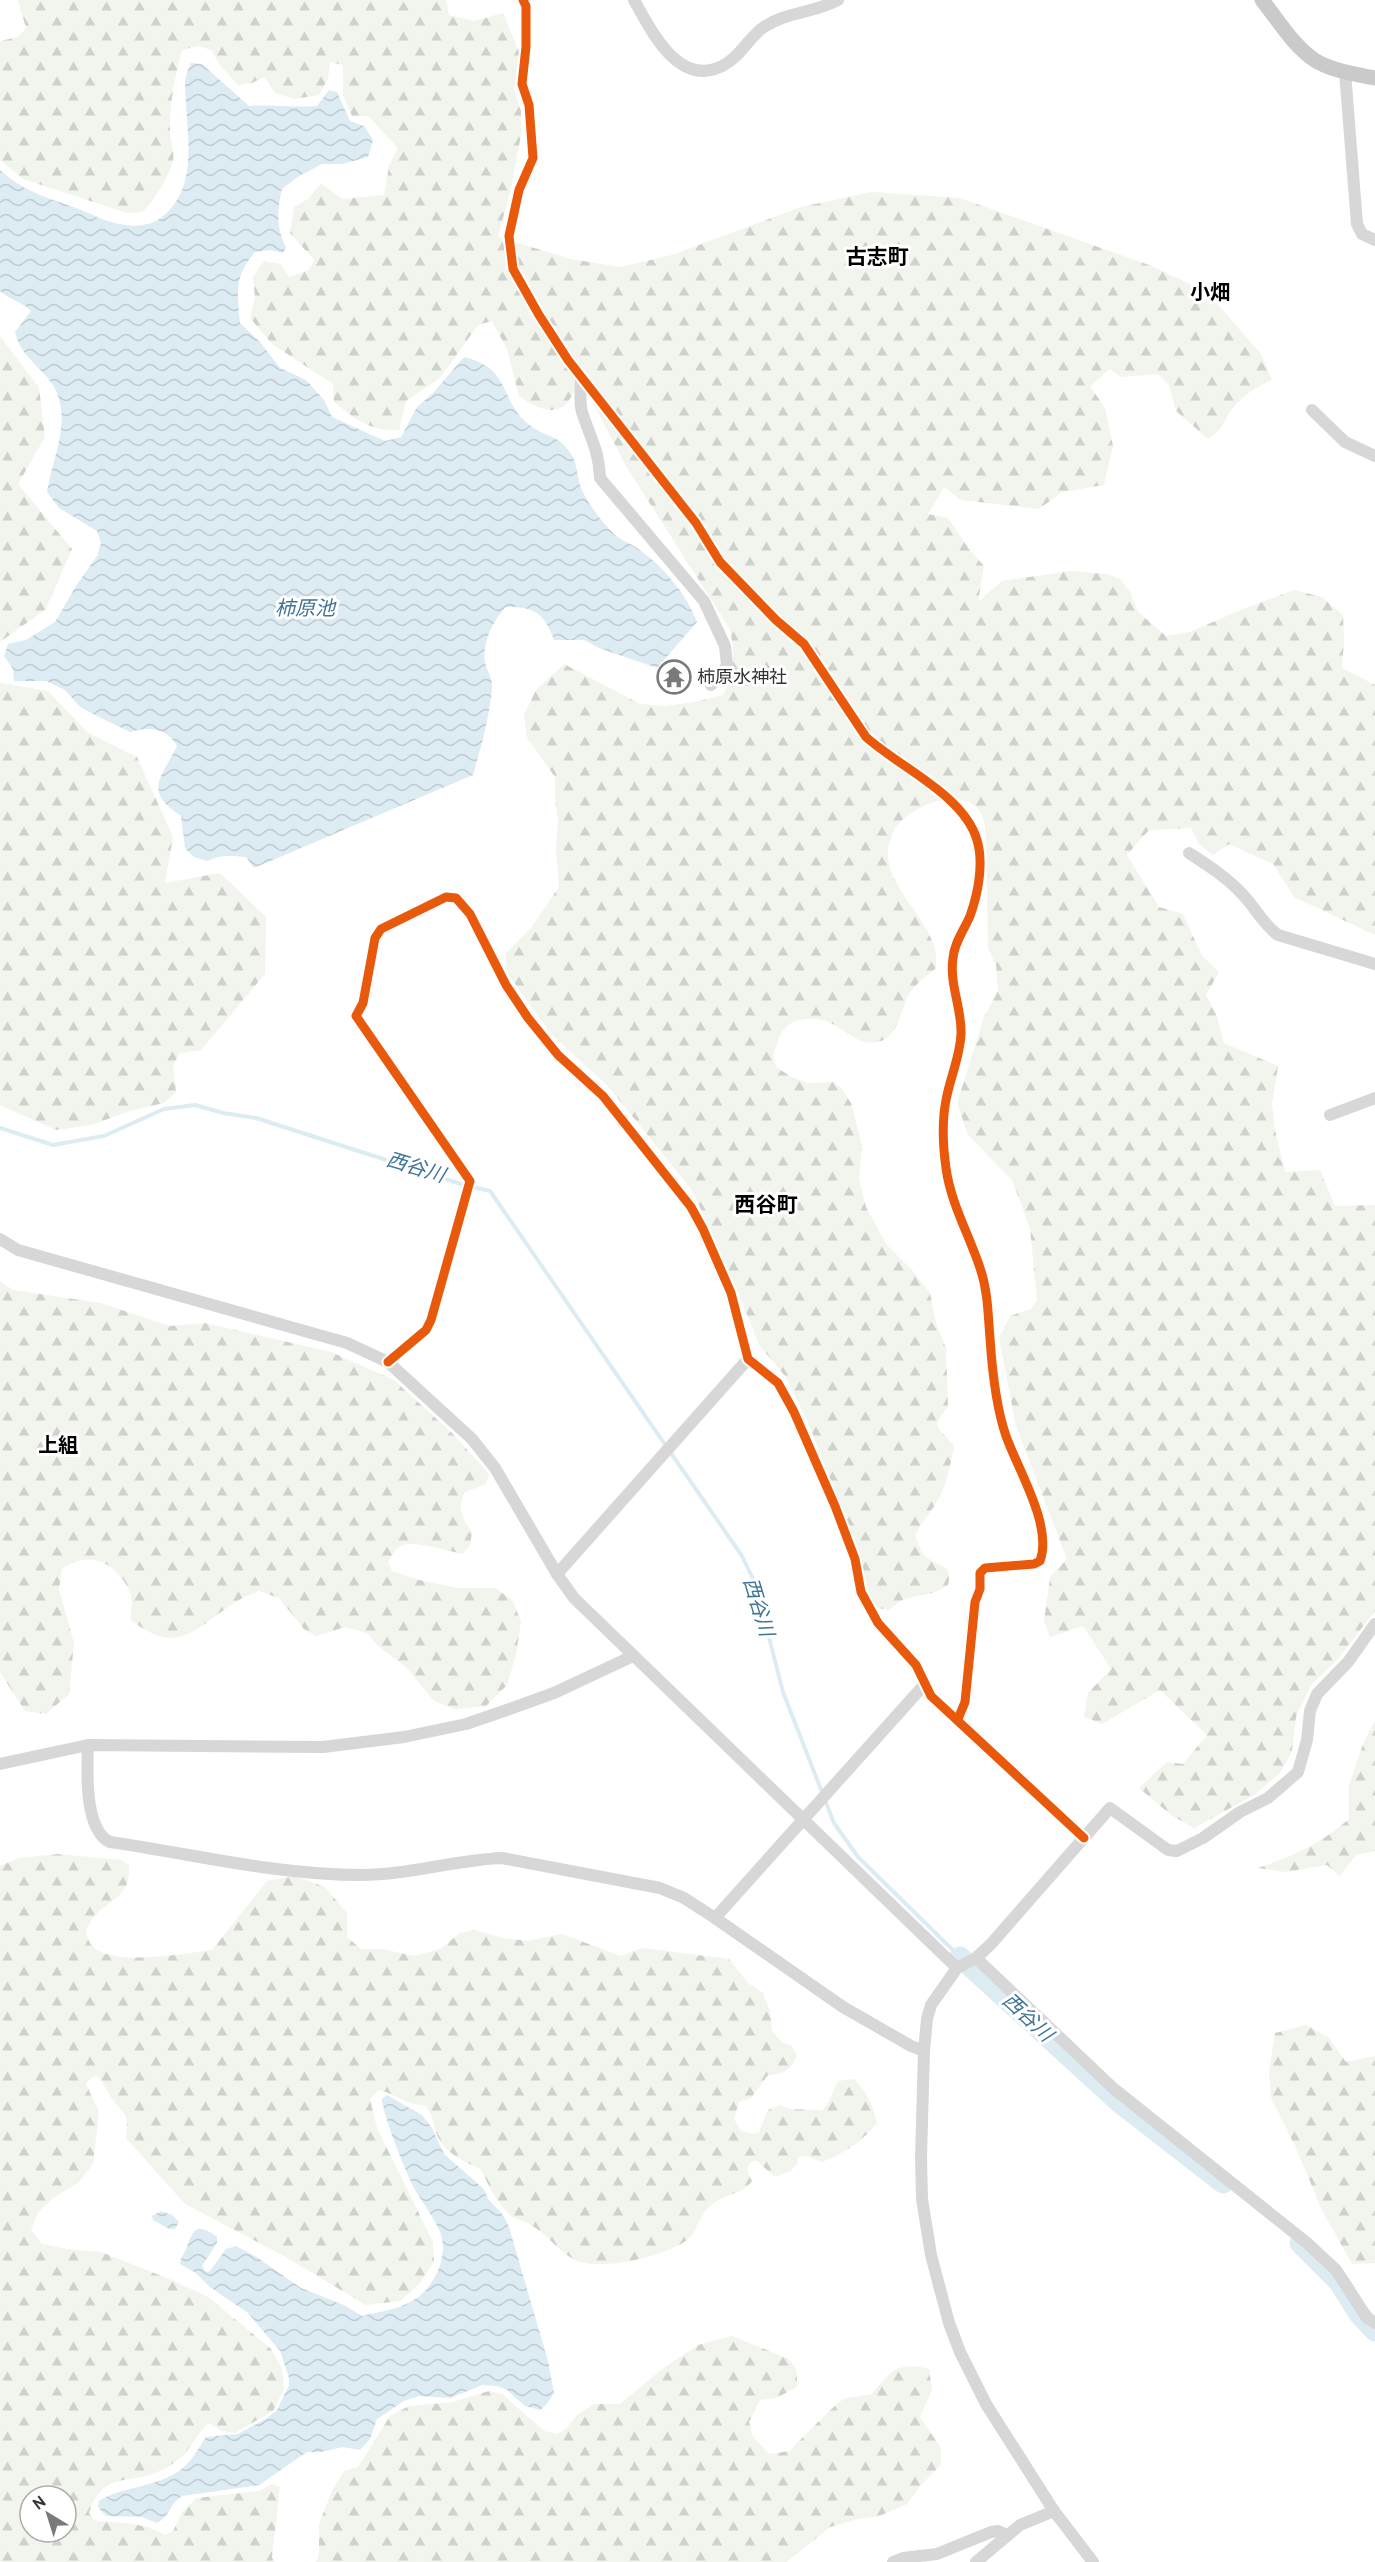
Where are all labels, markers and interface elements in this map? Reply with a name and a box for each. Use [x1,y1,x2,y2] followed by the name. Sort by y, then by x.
[846,245,909,272] district label: 古志町
[1190,281,1230,307] district label: 小畑
[275,597,337,623] water label: 柿原池
[656,659,692,695] temple icon: 柿原水神社
[697,667,787,690] place label: 柿原水神社
[383,1148,450,1191] water label: 西谷川
[735,1193,798,1220] district label: 西谷町
[38,1434,78,1460] district label: 上組
[736,1575,779,1642] water label: 西谷川
[996,1988,1059,2050] water label: 西谷川
[18,2484,78,2544] north arrow
[29,2492,51,2515] text: N

